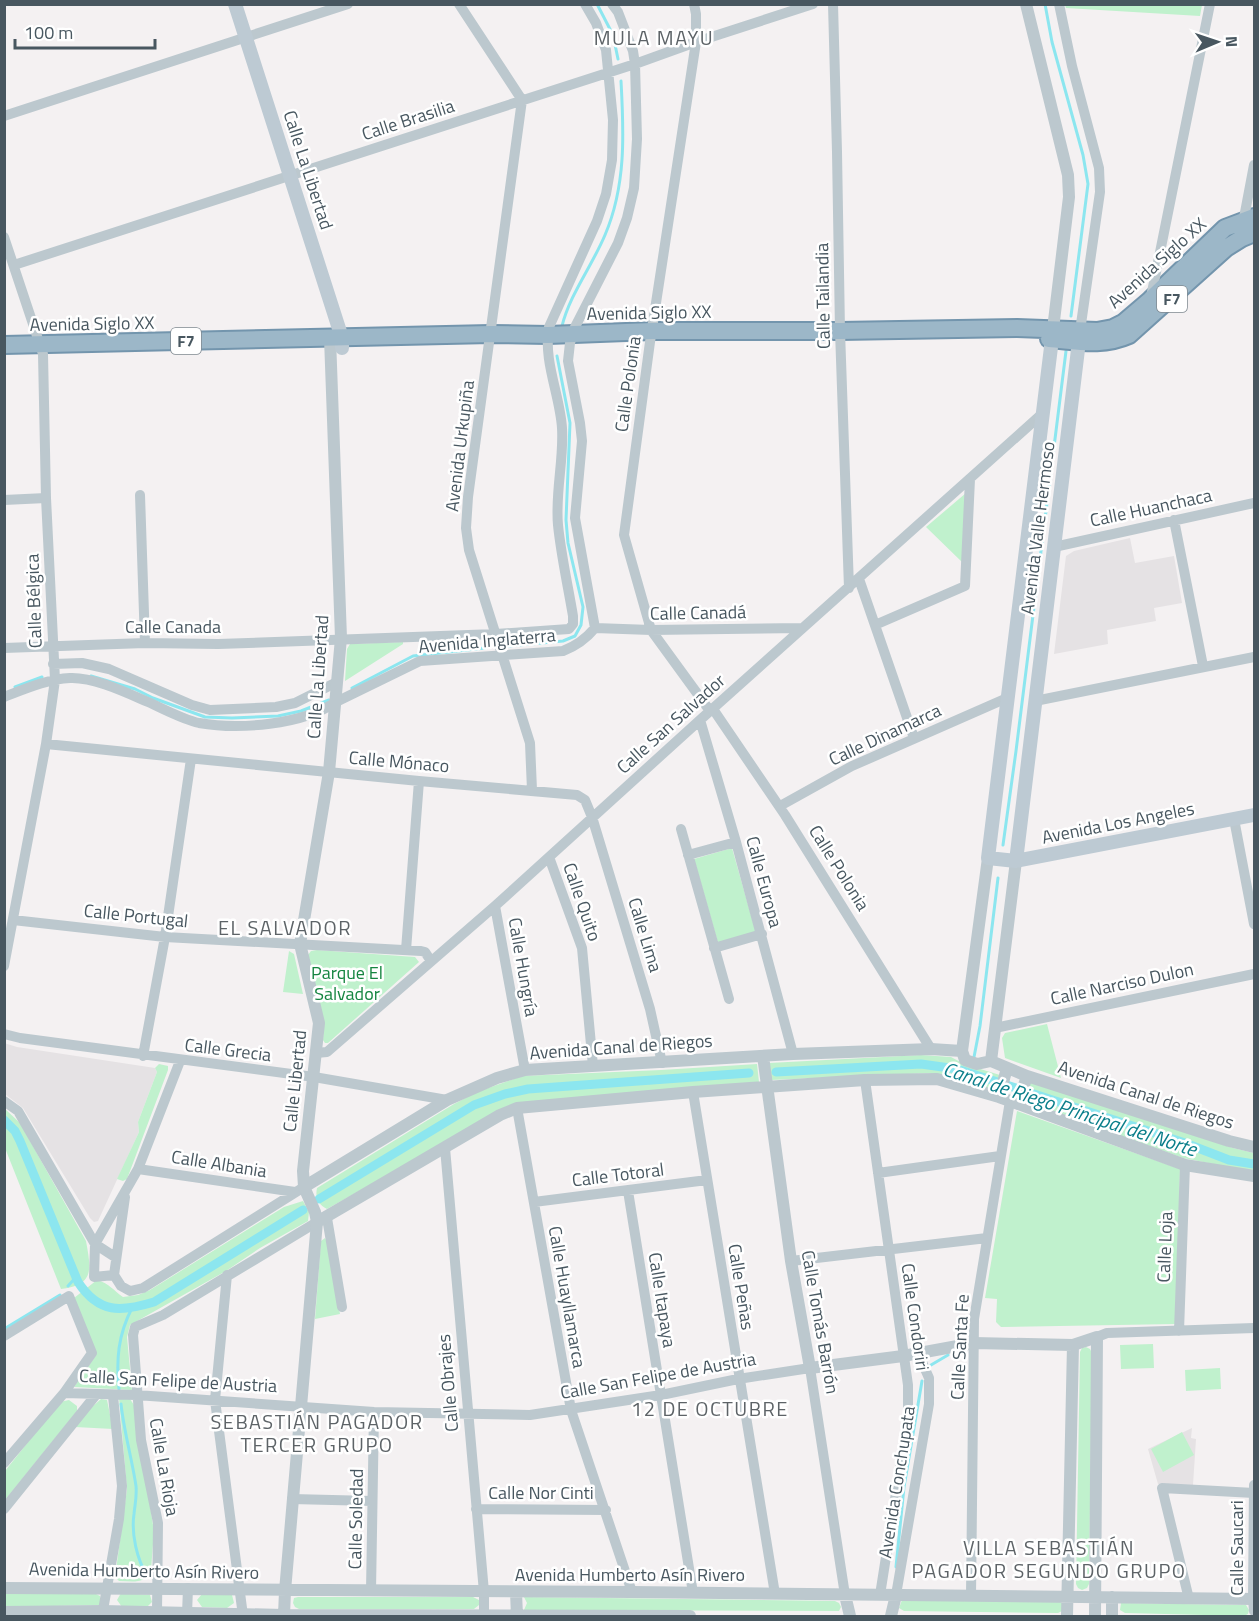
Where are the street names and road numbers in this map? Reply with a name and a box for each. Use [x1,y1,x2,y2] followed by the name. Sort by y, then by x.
[358,92,458,147] street label: Calle Brasilia
[276,107,340,233] street label: Calle La Libertad
[1101,211,1212,314] street label: Avenida Siglo XX
[808,243,837,349] street label: Calle Tailandia
[1157,286,1187,312] road number: F7
[586,298,712,327] street label: Avenida Siglo XX
[29,309,155,338] street label: Avenida Siglo XX
[171,328,201,354] road number: F7
[607,334,648,434] street label: Calle Polonia
[438,379,481,513] street label: Avenida Urkupiña
[1013,440,1062,616] street label: Avenida Valle Hermoso
[1087,481,1214,534] street label: Calle Huanchaca
[18,553,49,649] street label: Calle Bélgica
[650,598,746,627] street label: Calle Canadá
[125,613,221,640] street label: Calle Canada
[300,614,335,740] street label: Calle La Libertad
[417,621,557,660] street label: Avenida Inglaterra
[610,667,731,780] street label: Calle San Salvador
[824,697,946,772] street label: Calle Dinamarca
[348,744,450,779] street label: Calle Mónaco
[1039,794,1196,851] street label: Avenida Los Angeles
[802,820,876,916] street label: Calle Polonia
[739,833,790,931] street label: Calle Europa
[556,859,608,945] street label: Calle Quito
[621,894,670,976] street label: Calle Lima
[83,897,190,934] street label: Calle Portugal
[502,915,545,1018] street label: Calle Hungría
[1048,955,1196,1012] street label: Calle Narciso Dulon
[528,1027,713,1066] street label: Avenida Canal de Riegos
[276,1029,313,1133] street label: Calle Libertad
[183,1031,273,1068] street label: Calle Grecia
[1055,1053,1238,1136] street label: Avenida Canal de Riegos
[169,1143,269,1184] street label: Calle Albania
[570,1155,666,1194] street label: Calle Totoral
[1150,1211,1179,1283] street label: Calle Loja
[542,1224,593,1370] street label: Calle Huayllamarca
[721,1242,762,1332] street label: Calle Peñas
[795,1248,846,1396] street label: Calle Tomás Barrón
[642,1250,683,1349] street label: Calle Itapaya
[895,1261,936,1372] street label: Calle Condoriri
[943,1293,976,1401] street label: Calle Santa Fe
[430,1333,465,1433] street label: Calle Obrajes
[558,1345,758,1406] street label: Calle San Felipe de Austria
[78,1362,278,1399] street label: Calle San Felipe de Austria
[871,1404,922,1560] street label: Avenida Conchupata
[143,1416,186,1518] street label: Calle La Rioja
[341,1468,370,1570] street label: Calle Soledad
[488,1479,594,1506] street label: Calle Nor Cinti
[1223,1500,1250,1596] street label: Calle Saucari
[29,1555,259,1586] street label: Avenida Humberto Asín Rivero
[515,1561,745,1588] street label: Avenida Humberto Asín Rivero

